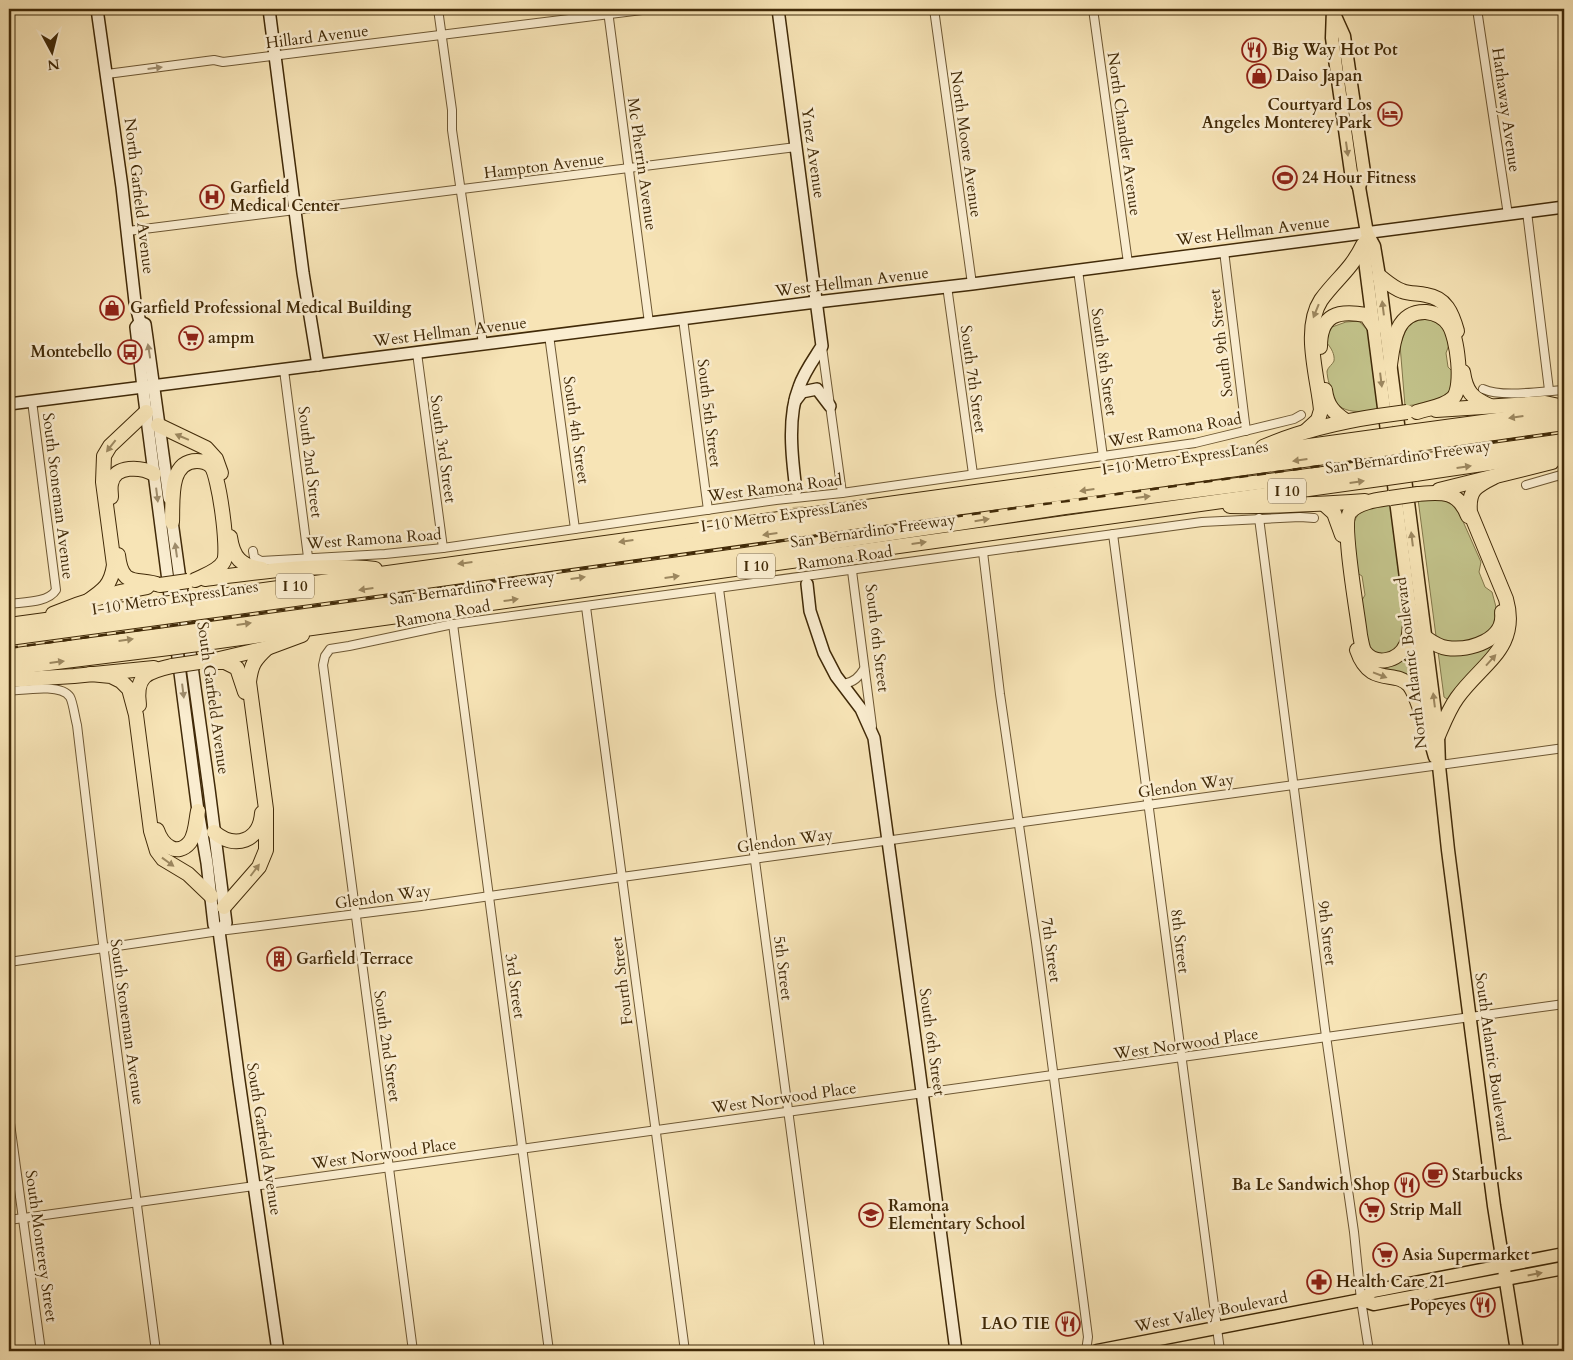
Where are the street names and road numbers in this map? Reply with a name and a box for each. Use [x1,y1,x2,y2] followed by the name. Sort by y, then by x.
[264,20,370,54] street label: Hillard Avenue
[1486,46,1526,174] street label: Hathaway Avenue
[1102,51,1146,217] street label: North Chandler Avenue
[945,69,987,219] street label: North Moore Avenue
[622,96,662,232] street label: Mc Pherrin Avenue
[796,106,830,200] street label: Ynez Avenue
[119,117,159,275] street label: North Garfield Avenue
[482,148,606,184] street label: Hampton Avenue
[1174,211,1331,251] street label: West Hellman Avenue
[773,262,930,302] street label: West Hellman Avenue
[1203,288,1239,398] street label: South 9th Street
[1086,307,1122,417] street label: South 8th Street
[371,312,528,352] street label: West Hellman Avenue
[955,324,991,434] street label: South 7th Street
[691,358,727,468] street label: South 5th Street
[558,375,594,485] street label: South 4th Street
[425,394,461,504] street label: South 3rd Street
[292,405,328,519] street label: South 2nd Street
[1105,407,1244,453] street label: West Ramona Road
[37,412,79,580] street label: South Stoneman Avenue
[1324,434,1493,480] street label: San Bernardino Freeway
[1100,435,1270,481] street label: I-10 Metro ExpressLanes
[706,469,844,507] street label: West Ramona Road
[1268,478,1306,504] road number: I 10
[699,492,869,538] street label: I-10 Metro ExpressLanes
[789,508,958,554] street label: San Bernardino Freeway
[305,523,443,555] street label: West Ramona Road
[796,540,894,576] street label: Ramona Road
[737,554,775,578] road number: I 10
[388,565,557,611] street label: San Bernardino Freeway
[276,574,314,598] road number: I 10
[90,575,260,621] street label: I-10 Metro ExpressLanes
[1389,575,1432,750] street label: North Atlantic Boulevard
[859,583,895,693] street label: South 6th Street
[394,595,492,633] street label: Ramona Road
[191,620,235,776] street label: South Garfield Avenue
[1137,768,1236,804] street label: Glendon Way
[736,823,835,859] street label: Glendon Way
[334,879,433,915] street label: Glendon Way
[1312,899,1342,967] street label: 9th Street
[1165,907,1195,975] street label: 8th Street
[1036,916,1066,984] street label: 7th Street
[768,934,798,1002] street label: 5th Street
[606,935,638,1027] street label: Fourth Street
[104,938,150,1106] street label: South Stoneman Avenue
[500,952,530,1020] street label: 3rd Street
[1469,971,1515,1143] street label: South Atlantic Boulevard
[914,987,950,1097] street label: South 6th Street
[368,989,406,1103] street label: South 2nd Street
[1111,1023,1260,1065] street label: West Norwood Place
[241,1061,287,1217] street label: South Garfield Avenue
[709,1077,858,1119] street label: West Norwood Place
[309,1133,458,1175] street label: West Norwood Place
[19,1169,63,1323] street label: South Monterey Street
[1132,1286,1290,1338] street label: West Valley Boulevard

